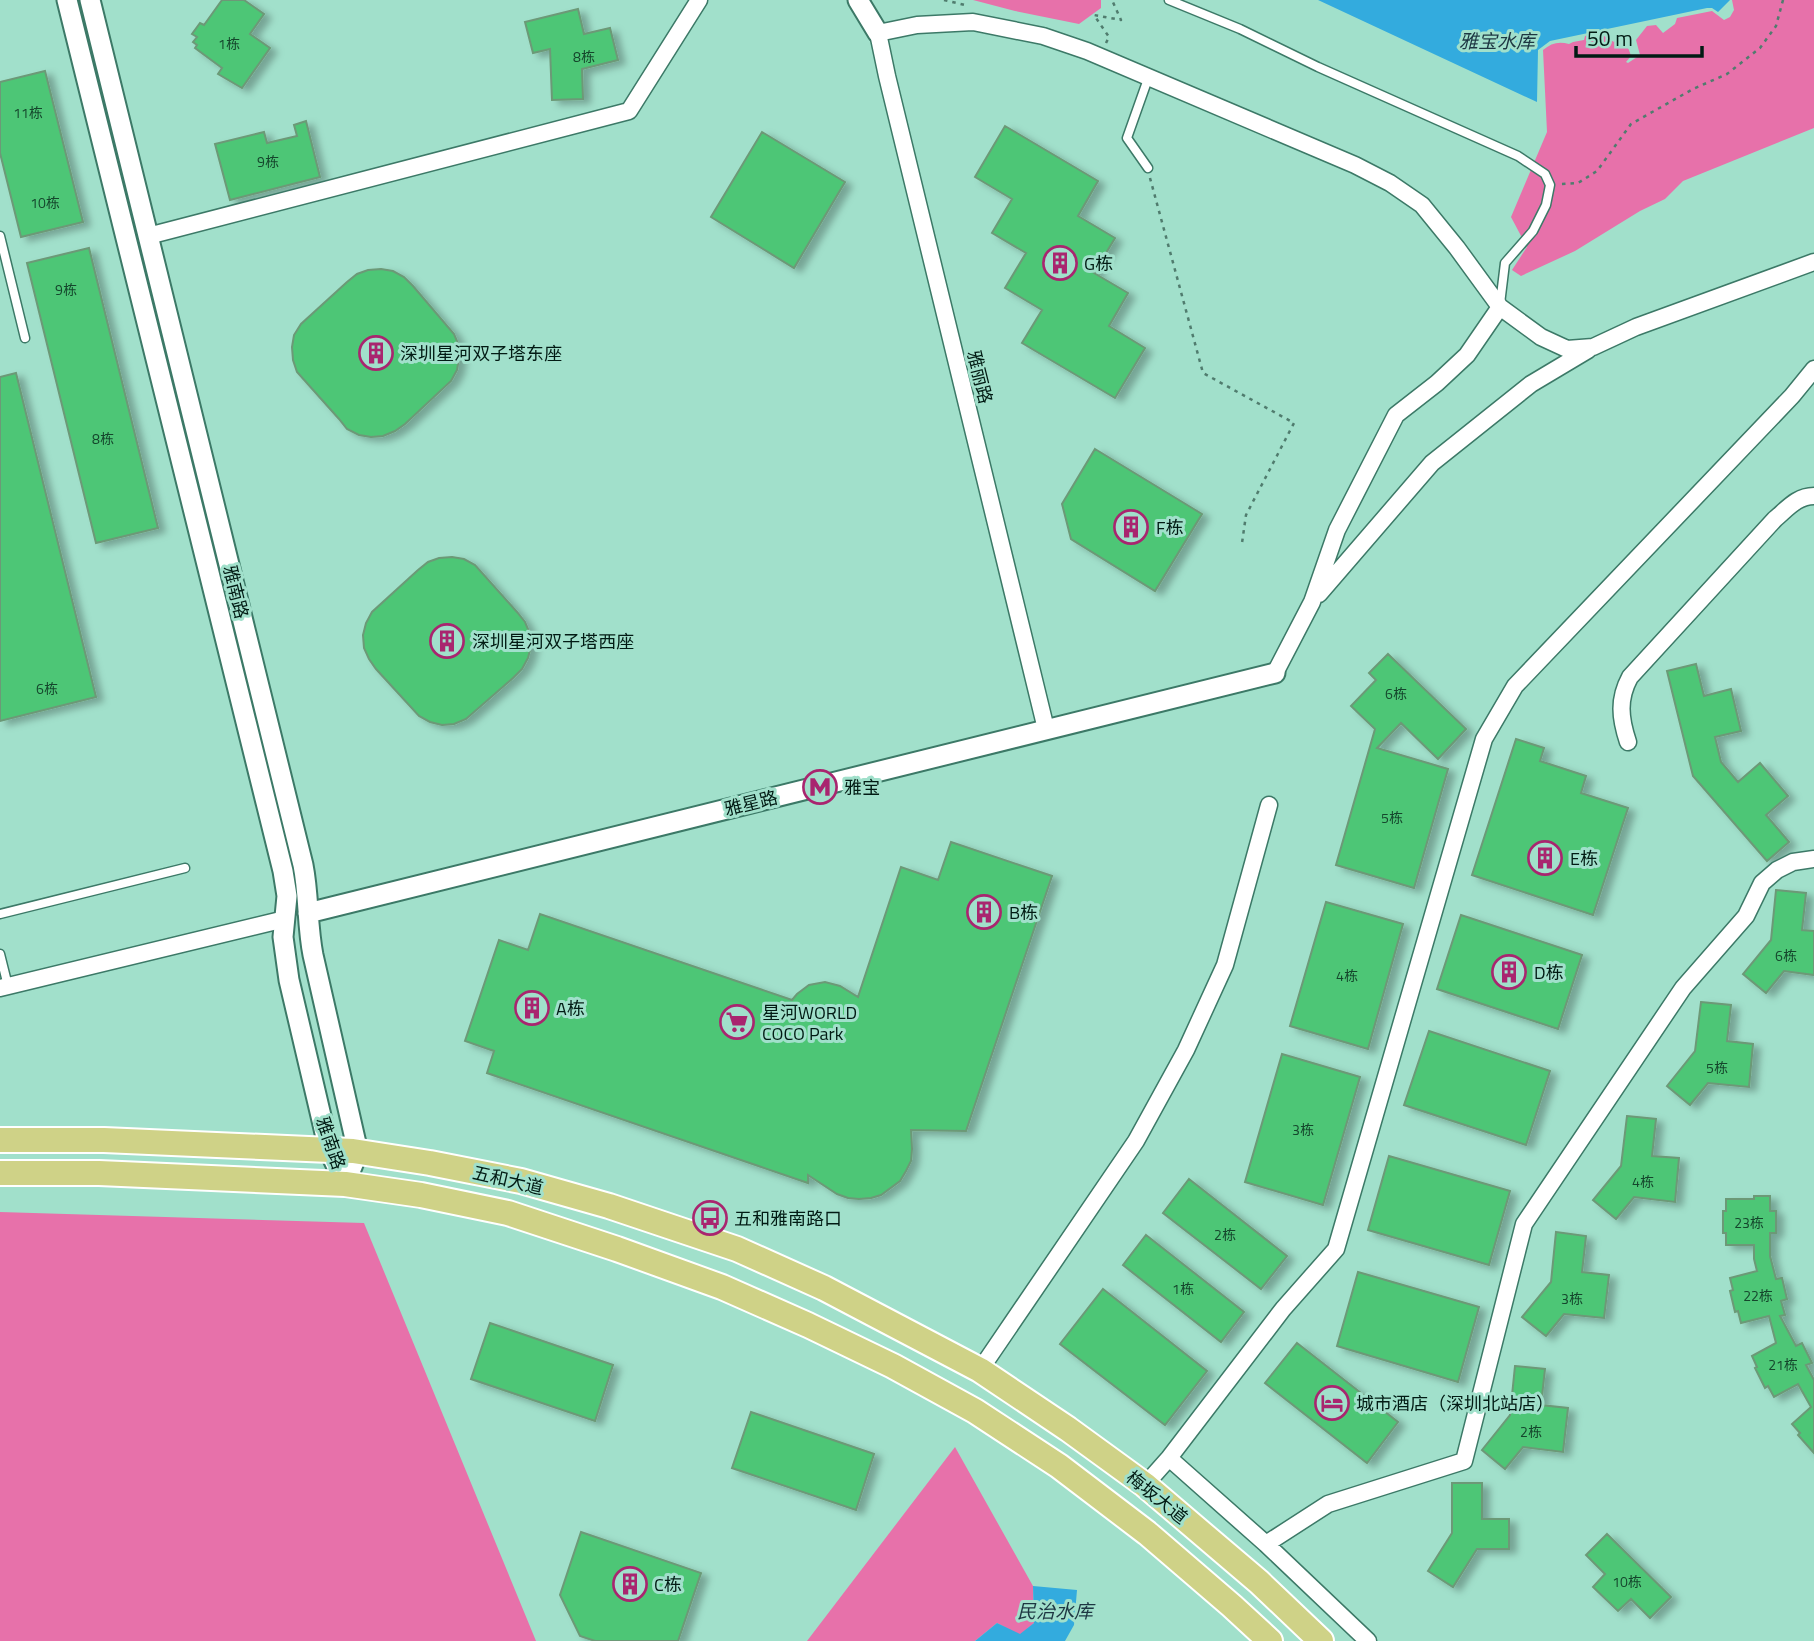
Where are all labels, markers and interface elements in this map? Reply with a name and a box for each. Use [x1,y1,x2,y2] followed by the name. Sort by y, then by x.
[1576,14,1702,58] scale bar
[1587,22,1633,54] text: 50 m
[1459,26,1538,55] water label: 雅宝水库
[218,33,240,54] house number: 1栋
[573,46,595,67] house number: 8栋
[13,102,43,123] house number: 11栋
[257,151,279,172] house number: 9栋
[30,192,60,213] house number: 10栋
[1041,244,1079,282] building icon: G栋
[1084,250,1113,277] place label: G栋
[55,279,77,300] house number: 9栋
[357,334,395,372] building icon: 深圳星河双子塔东座
[400,340,562,367] place label: 深圳星河双子塔东座
[960,348,1000,406] street label: 雅丽路
[92,428,114,449] house number: 8栋
[1112,508,1150,546] building icon: F栋
[1156,514,1183,541] place label: F栋
[216,563,256,621] street label: 雅南路
[428,622,466,660] building icon: 深圳星河双子塔西座
[472,628,634,655] place label: 深圳星河双子塔西座
[36,678,58,699] house number: 6栋
[1385,683,1407,704] house number: 6栋
[801,768,839,806] metro station icon: 雅宝
[844,774,880,801] place label: 雅宝
[722,783,780,823] street label: 雅星路
[1381,807,1403,828] house number: 5栋
[1526,839,1564,877] building icon: E栋
[1570,845,1598,872] place label: E栋
[965,893,1003,931] building icon: B栋
[1009,899,1038,926] place label: B栋
[1775,945,1797,966] house number: 6栋
[1490,953,1528,991] building icon: D栋
[1534,959,1564,986] place label: D栋
[1336,965,1358,986] house number: 4栋
[513,989,551,1027] building icon: A栋
[556,995,585,1022] place label: A栋
[762,999,857,1047] place label: 星河WORLD COCO Park
[718,1003,756,1041] supermarket icon: 星河WORLD COCO Park
[1706,1057,1728,1078] house number: 5栋
[309,1113,353,1173] street label: 雅南路
[1292,1119,1314,1140] house number: 3栋
[470,1159,546,1201] street label: 五和大道
[1632,1171,1654,1192] house number: 4栋
[691,1199,729,1237] bus stop icon: 五和雅南路口
[734,1205,842,1232] place label: 五和雅南路口
[1734,1212,1764,1233] house number: 23栋
[1214,1224,1236,1245] house number: 2栋
[1172,1278,1194,1299] house number: 1栋
[1743,1285,1773,1306] house number: 22栋
[1561,1288,1583,1309] house number: 3栋
[1768,1354,1798,1375] house number: 21栋
[1313,1384,1351,1422] hotel icon: 城市酒店（深圳北站店）
[1356,1390,1554,1417] place label: 城市酒店（深圳北站店）
[1520,1421,1542,1442] house number: 2栋
[1121,1464,1193,1530] street label: 梅坂大道
[611,1565,649,1603] building icon: C栋
[654,1571,682,1598] place label: C栋
[1612,1571,1642,1592] house number: 10栋
[1017,1596,1096,1625] water label: 民治水库

